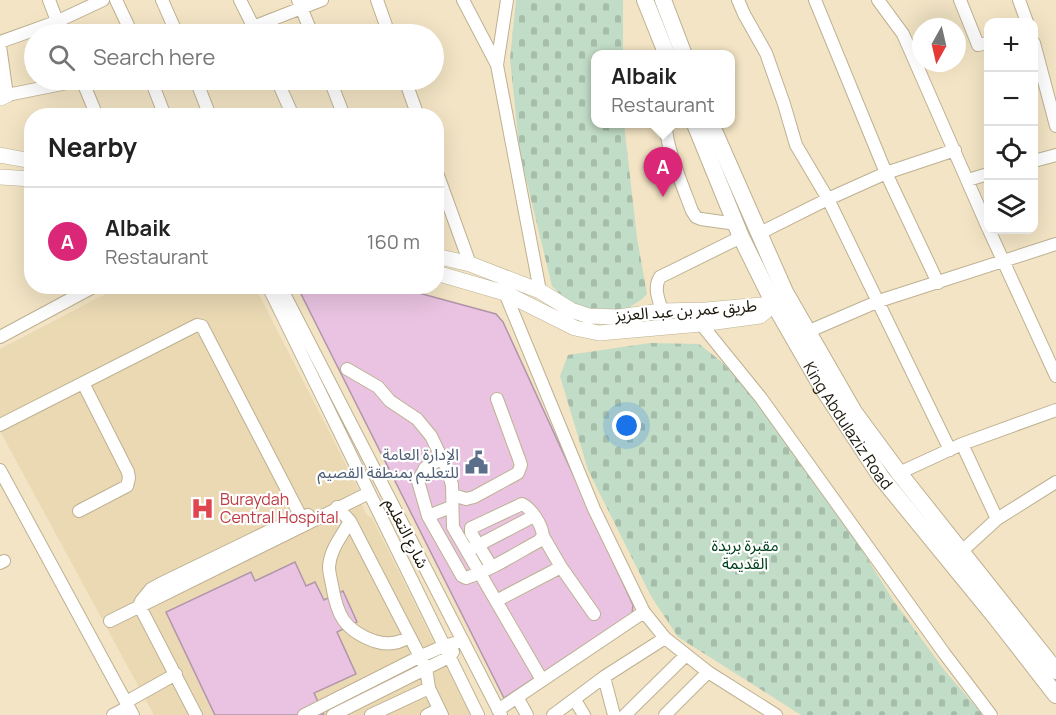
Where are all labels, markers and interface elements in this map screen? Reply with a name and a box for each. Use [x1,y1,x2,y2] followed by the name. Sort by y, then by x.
[912,18,966,72] north arrow
[984,18,1038,234] map controls
[984,18,1038,72] button: +
[24,24,444,90] search box
[45,41,78,74] icon: search
[93,42,215,72] text: Search here
[591,50,735,128] popup
[611,61,676,91] text: Albaik
[984,72,1038,126] button: −
[611,91,715,118] text: Restaurant
[984,126,1038,180] button: locate
[48,129,137,165] text: Nearby
[644,148,682,197] pin: A
[984,180,1038,234] button: layers
[105,213,170,243] text: Albaik
[61,228,74,255] text: A
[367,228,420,255] text: 160 m
[105,243,209,270] text: Restaurant
[613,294,758,326] street label: طريق عمر بن عبد العزيز
[798,357,898,494] street label: King Abdulaziz Road
[612,411,641,440] your location
[317,443,459,485] place label: الإدارة العامة للتعليم بمنطقة القصيم
[464,450,490,476] public building icon: الإدارة العامة للتعليم بمنطقة القصيم
[220,488,339,528] place label: Buraydah Central Hospital
[378,494,434,573] street label: شارع التعليم
[189,495,215,521] hospital icon: Buraydah Central Hospital
[711,534,779,574] park label: مقبرة بريدة القديمة

